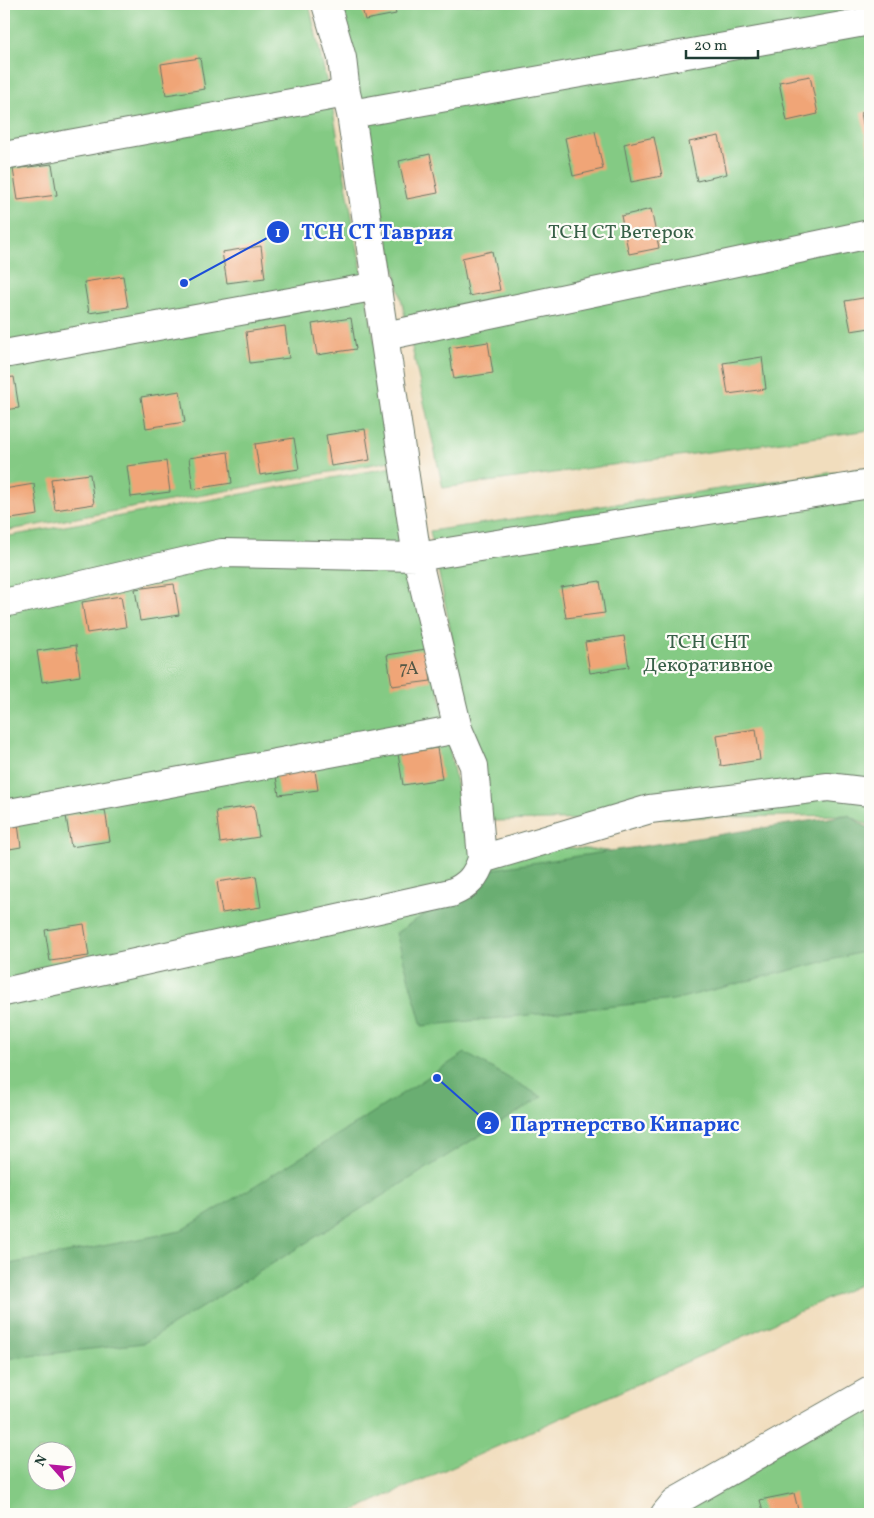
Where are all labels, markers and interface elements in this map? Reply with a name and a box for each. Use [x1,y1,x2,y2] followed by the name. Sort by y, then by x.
[686,28,759,60] scale bar
[694,36,727,57] text: 20 m
[266,214,464,250] callout: ТСН СТ Таврия
[301,219,453,248] text: ТСН СТ Таврия
[548,219,694,247] park label: ТСН СТ Ветерок
[275,223,281,244] text: 1
[643,629,773,680] park label: ТСН СНТ Декоративное
[399,657,419,682] house number: 7А
[475,1105,749,1141] callout: Партнерство Кипарис
[510,1111,740,1140] text: Партнерство Кипарис
[484,1115,492,1136] text: 2
[28,1440,78,1490] north arrow
[31,1452,53,1470] text: N

